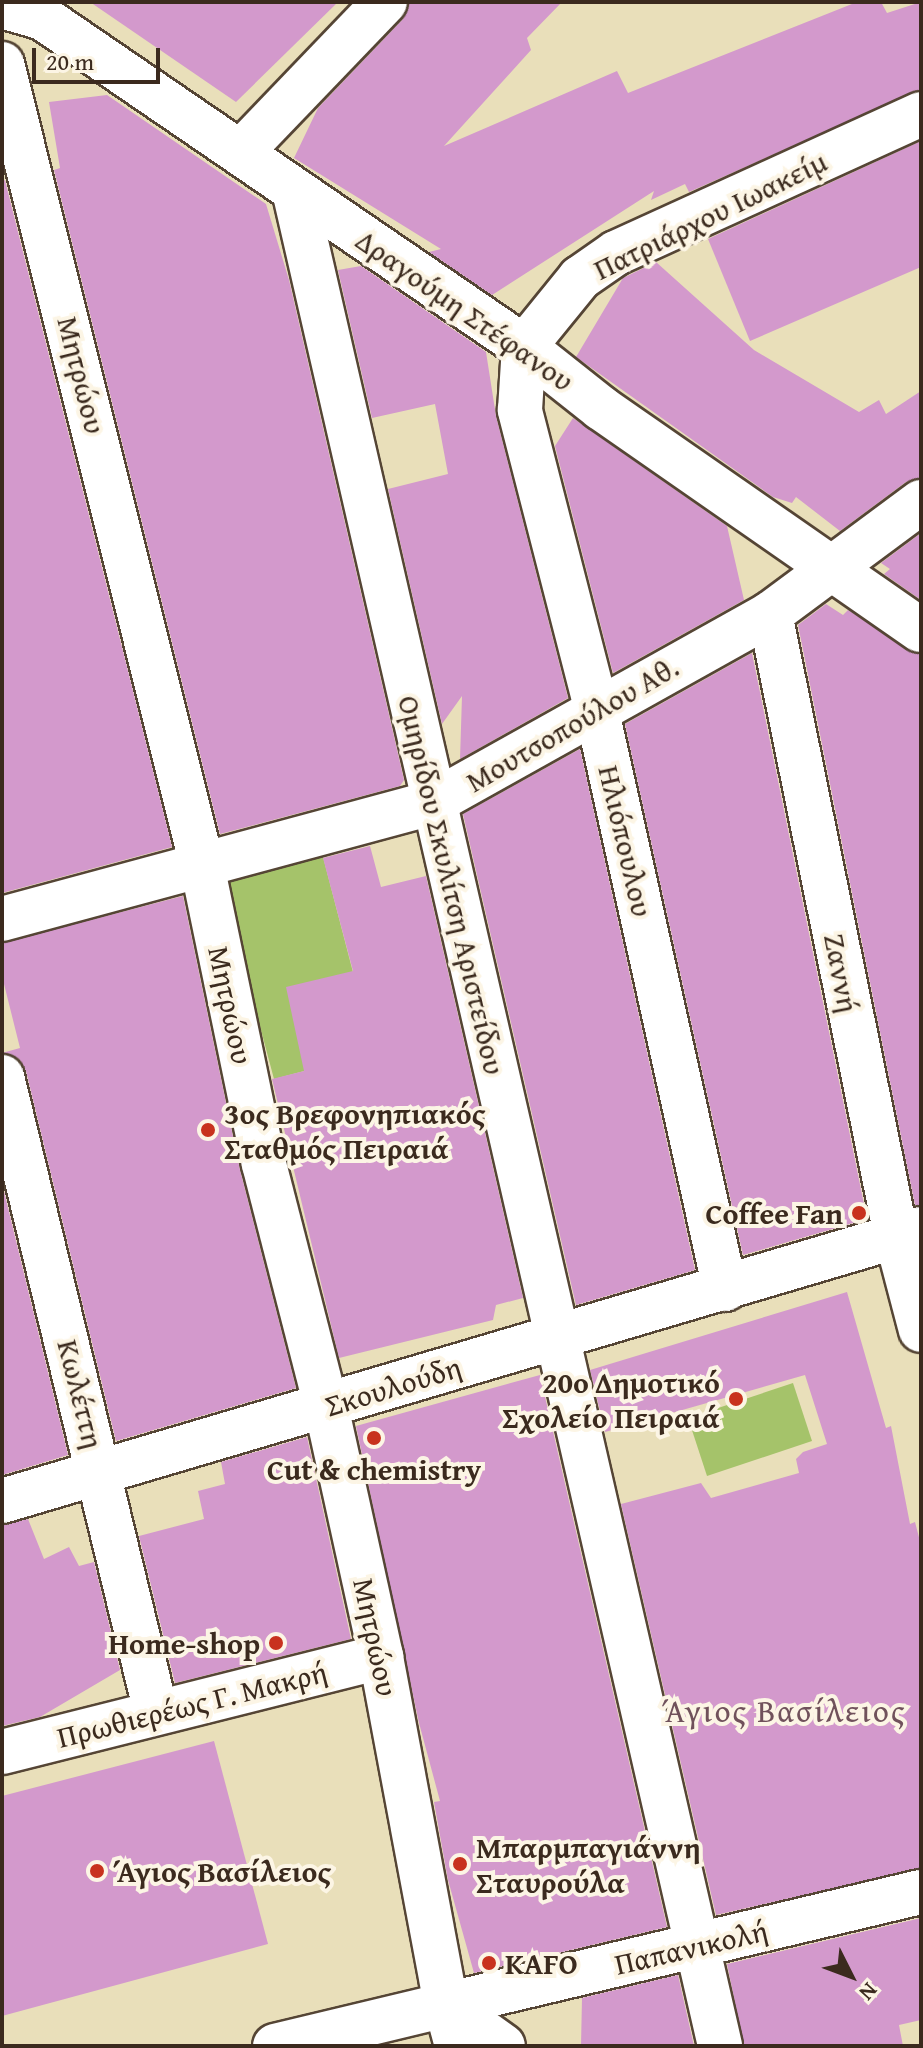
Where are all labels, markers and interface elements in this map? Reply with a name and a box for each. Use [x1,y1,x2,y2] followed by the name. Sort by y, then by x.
[36,32,164,82] scale bar
[46,44,94,79] text: 20 m
[587,143,833,287] street label: Πατριάρχου Ιωακείμ
[349,222,581,398] street label: Δραγούμη Στέφανου
[50,313,114,437] street label: Μητρώου
[459,649,685,799] street label: Μουτσοπούλου Αθ.
[391,692,513,1078] street label: Ομηρίδου Σκυλίτση Αριστείδου
[591,762,661,920] street label: Ηλιόπουλου
[817,931,867,1015] street label: Ζαννή
[201,943,261,1067] street label: Μητρώου
[224,1095,486,1166] place label: 3ος Βρεφονηπιακός Σταθμός Πειραιά
[199,1121,217,1139] marker: 3ος Βρεφονηπιακός Σταθμός Πειραιά
[706,1195,843,1231] place label: Coffee Fan
[850,1204,868,1222] marker: Coffee Fan
[50,1336,112,1452] street label: Κωλέττη
[321,1348,465,1424] street label: Σκουλούδη
[502,1364,720,1434] place label: 20ο Δημοτικό Σχολείο Πειραιά
[727,1390,745,1408] marker: 20ο Δημοτικό Σχολείο Πειραιά
[365,1429,383,1447] marker: Cut & chemistry
[267,1451,481,1487] place label: Cut & chemistry
[346,1575,406,1699] street label: Μητρώου
[108,1625,260,1661] place label: Home-shop
[267,1634,285,1652] marker: Home-shop
[53,1653,331,1755] street label: Πρωθιερέως Γ. Μακρή
[662,1692,906,1730] district label: Άγιος Βασίλειος
[476,1829,701,1900] place label: Μπαρμπαγιάννη Σταυρούλα
[113,1853,332,1889] place label: Άγιος Βασίλειος
[451,1855,469,1873] marker: Μπαρμπαγιάννη Σταυρούλα
[88,1862,106,1880] marker: Άγιος Βασίλειος
[611,1912,771,1982] street label: Παπανικολή
[811,1936,891,2016] north arrow
[505,1945,578,1981] place label: KAFO
[480,1954,498,1972] marker: KAFO
[852,1976,886,2008] text: N

